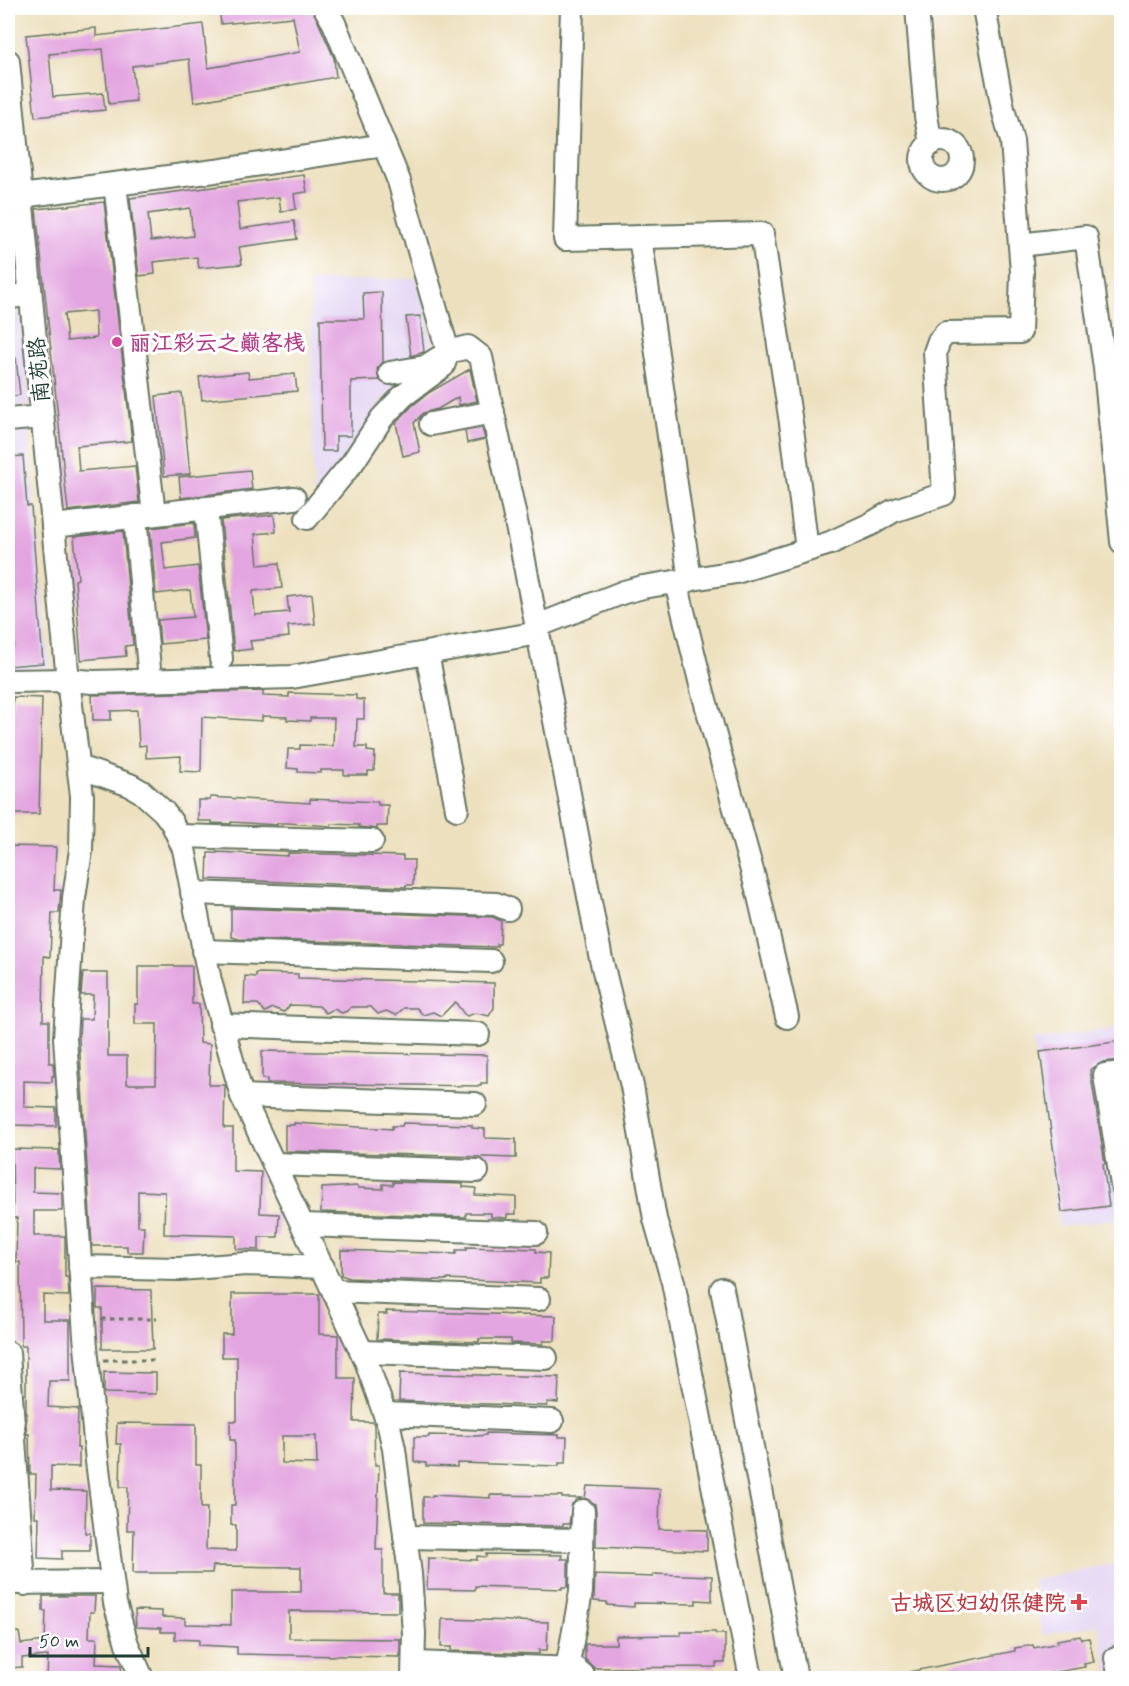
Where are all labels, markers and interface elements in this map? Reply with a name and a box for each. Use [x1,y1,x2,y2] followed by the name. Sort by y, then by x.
[129,330,305,358] place label: 丽江彩云之巅客栈
[110,335,124,349] marker: 丽江彩云之巅客栈
[23,336,57,404] street label: 南苑路
[890,1590,1066,1618] place label: 古城区妇幼保健院
[1070,1593,1088,1611] marker: 古城区妇幼保健院
[30,1620,148,1658] scale bar
[39,1630,79,1654] text: 50 m

